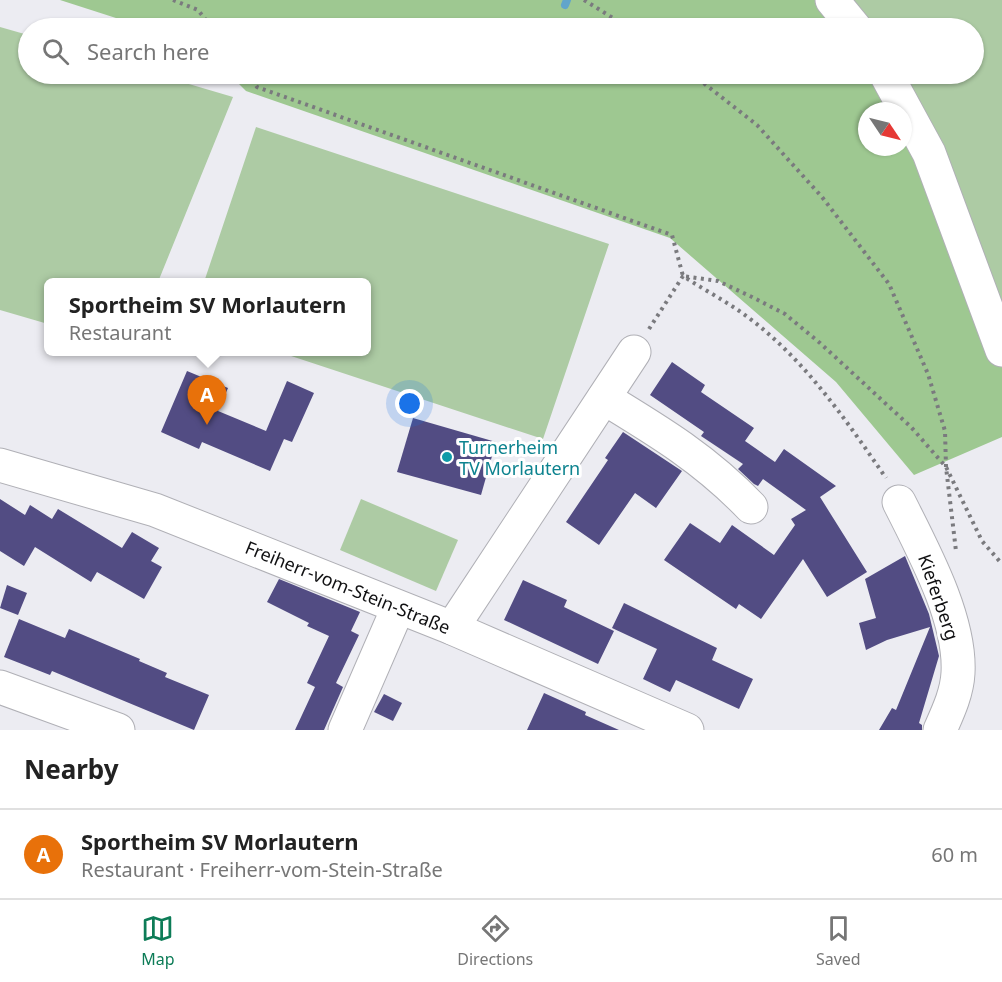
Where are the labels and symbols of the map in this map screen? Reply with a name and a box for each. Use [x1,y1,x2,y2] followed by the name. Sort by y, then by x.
[858,102,912,156] north arrow
[188,376,226,425] pin: A
[395,389,424,418] your location
[459,435,580,480] place label: Turnerheim TV Morlautern
[440,450,454,464] marker: Turnerheim TV Morlautern
[242,535,454,639] street label: Freiherr-vom-Stein-Straße
[913,551,965,643] street label: Kieferberg

